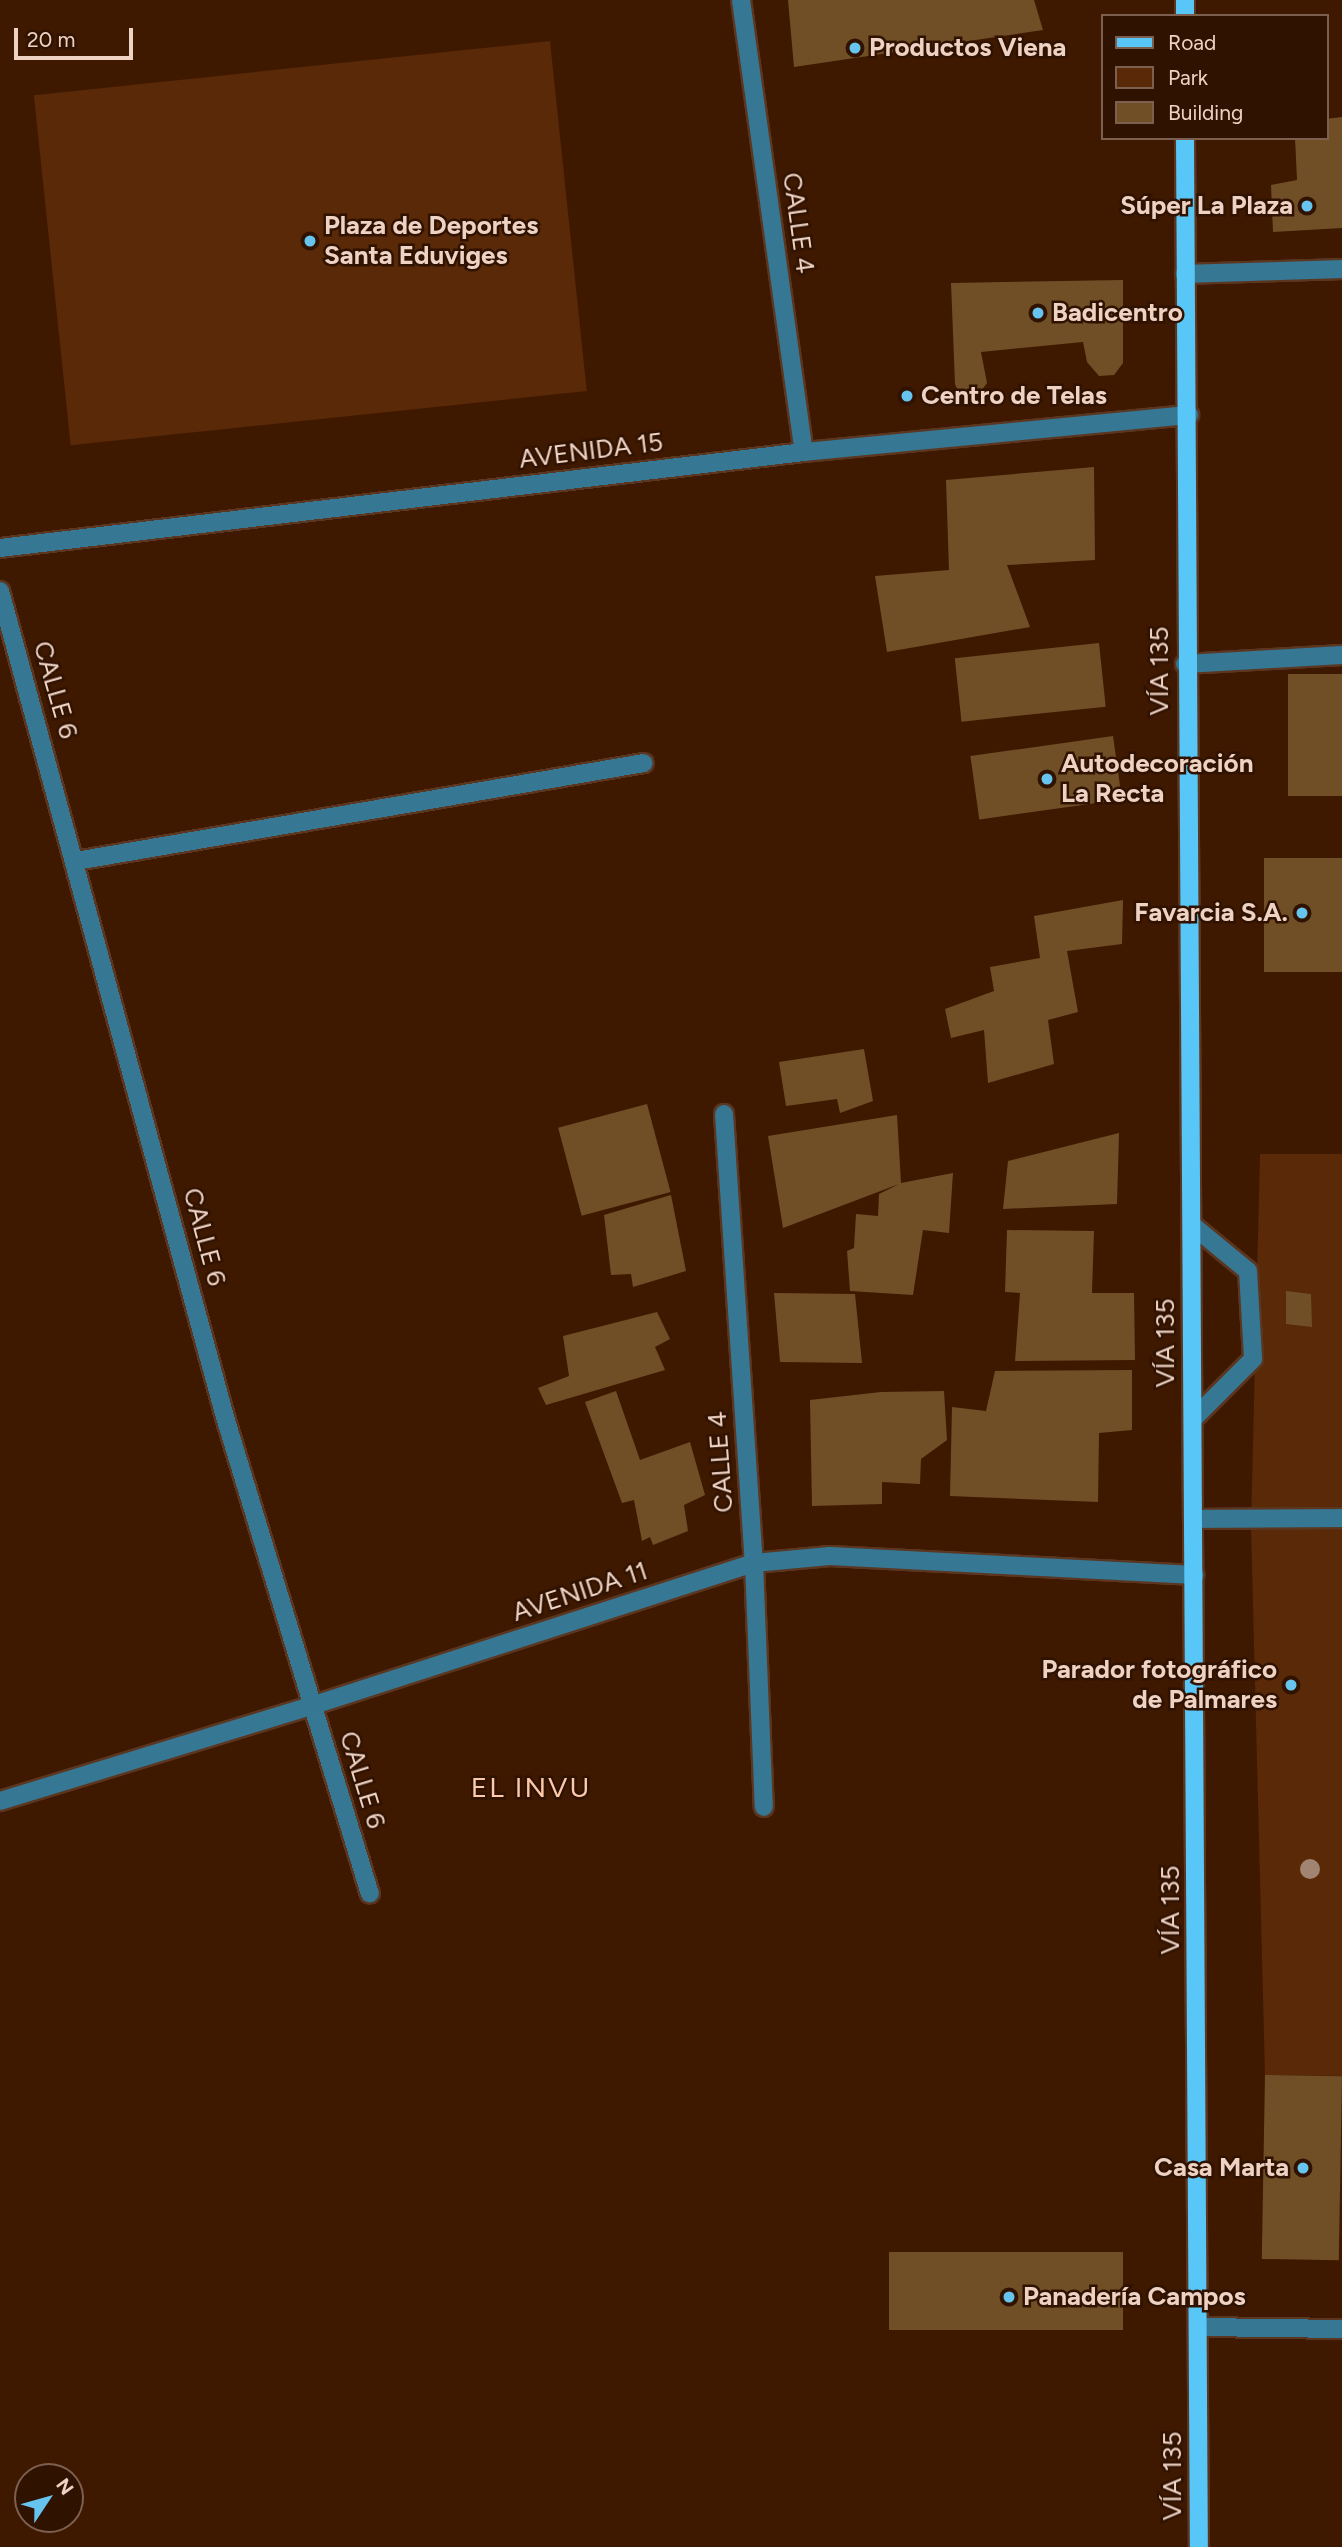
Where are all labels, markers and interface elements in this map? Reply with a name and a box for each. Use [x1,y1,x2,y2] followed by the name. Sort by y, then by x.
[18,14,136,58] scale bar
[1100,14,1328,140] legend
[27,27,75,52] text: 20 m
[1168,30,1216,55] text: Road
[869,32,1066,64] place label: Productos Viena
[847,40,863,56] marker: Productos Viena
[1168,65,1208,90] text: Park
[1168,100,1243,125] text: Building
[775,171,821,275] street label: CALLE 4
[1120,190,1293,222] place label: Súper La Plaza
[1299,198,1315,214] marker: Súper La Plaza
[324,210,538,272] place label: Plaza de Deportes Santa Eduviges
[302,233,318,249] marker: Plaza de Deportes Santa Eduviges
[1052,297,1183,329] place label: Badicentro
[1030,305,1046,321] marker: Badicentro
[921,380,1107,412] place label: Centro de Telas
[899,388,915,404] marker: Centro de Telas
[517,427,665,475] street label: AVENIDA 15
[1144,627,1176,715] street label: VÍA 135
[26,638,84,742] street label: CALLE 6
[1061,748,1253,810] place label: Autodecoración La Recta
[1039,771,1055,787] marker: Autodecoración La Recta
[1134,897,1288,929] place label: Favarcia S.A.
[1294,905,1310,921] marker: Favarcia S.A.
[176,1185,232,1289] street label: CALLE 6
[1150,1299,1182,1387] street label: VÍA 135
[702,1410,740,1514] street label: CALLE 4
[508,1555,652,1629] street label: AVENIDA 11
[1042,1654,1277,1716] place label: Parador fotográfico de Palmares
[1283,1677,1299,1693] marker: Parador fotográfico de Palmares
[332,1728,392,1832] street label: CALLE 6
[472,1770,590,1804] district label: EL INVU
[1155,1866,1187,1954] street label: VÍA 135
[1154,2152,1289,2184] place label: Casa Marta
[1295,2160,1311,2176] marker: Casa Marta
[1023,2281,1246,2313] place label: Panadería Campos
[1001,2289,1017,2305] marker: Panadería Campos
[1157,2432,1189,2520] street label: VÍA 135
[14,2463,84,2533] north arrow
[51,2474,78,2499] text: N

